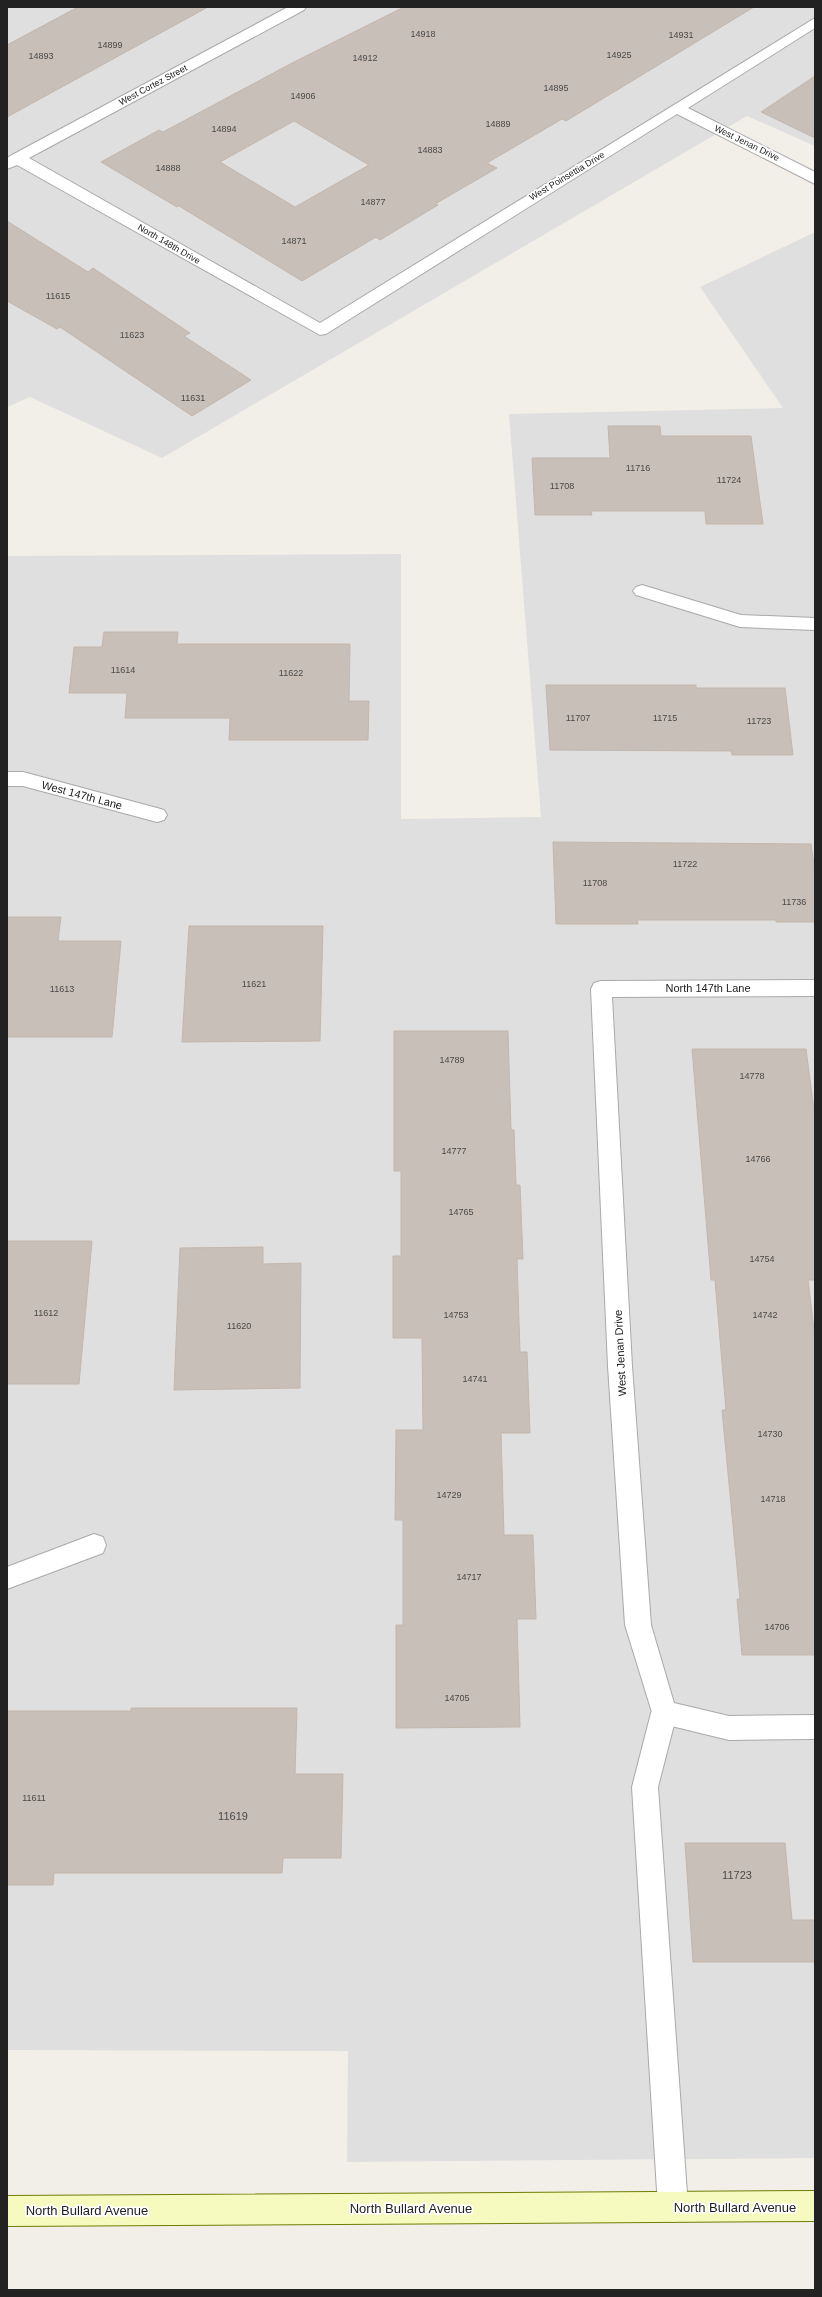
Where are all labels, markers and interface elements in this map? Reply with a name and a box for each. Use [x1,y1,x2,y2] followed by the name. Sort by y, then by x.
[410,29,436,39] house number: 14918
[668,30,694,40] house number: 14931
[97,40,123,50] house number: 14899
[606,50,632,60] house number: 14925
[28,51,54,61] house number: 14893
[352,53,378,63] house number: 14912
[117,63,189,107] street label: West Cortez Street
[543,83,569,93] house number: 14895
[290,91,316,101] house number: 14906
[485,119,511,129] house number: 14889
[713,123,781,163] street label: West Jenan Drive
[211,124,237,134] house number: 14894
[417,145,443,155] house number: 14883
[528,150,606,202] street label: West Poinsettia Drive
[155,163,181,173] house number: 14888
[360,197,386,207] house number: 14877
[136,222,202,266] street label: North 148th Drive
[281,236,307,246] house number: 14871
[46,291,70,301] house number: 11615
[120,330,144,340] house number: 11623
[181,393,205,403] house number: 11631
[626,463,650,473] house number: 11716
[717,475,741,485] house number: 11724
[550,481,574,491] house number: 11708
[111,665,135,675] house number: 11614
[279,668,303,678] house number: 11622
[566,713,590,723] house number: 11707
[653,713,677,723] house number: 11715
[747,716,771,726] house number: 11723
[40,778,124,812] street label: West 147th Lane
[673,859,697,869] house number: 11722
[583,878,607,888] house number: 11708
[782,897,806,907] house number: 11736
[242,979,266,989] house number: 11621
[665,982,751,994] street label: North 147th Lane
[50,984,74,994] house number: 11613
[439,1055,465,1065] house number: 14789
[739,1071,765,1081] house number: 14778
[441,1146,467,1156] house number: 14777
[745,1154,771,1164] house number: 14766
[448,1207,474,1217] house number: 14765
[749,1254,775,1264] house number: 14754
[34,1308,58,1318] house number: 11612
[612,1309,628,1397] street label: West Jenan Drive
[443,1310,469,1320] house number: 14753
[752,1310,778,1320] house number: 14742
[227,1321,251,1331] house number: 11620
[462,1374,488,1384] house number: 14741
[757,1429,783,1439] house number: 14730
[436,1490,462,1500] house number: 14729
[760,1494,786,1504] house number: 14718
[456,1572,482,1582] house number: 14717
[764,1622,790,1632] house number: 14706
[444,1693,470,1703] house number: 14705
[22,1793,46,1803] house number: 11611
[218,1810,248,1822] house number: 11619
[722,1869,752,1881] house number: 11723
[674,2200,796,2215] street label: North Bullard Avenue
[350,2201,472,2216] street label: North Bullard Avenue
[26,2203,148,2218] street label: North Bullard Avenue

